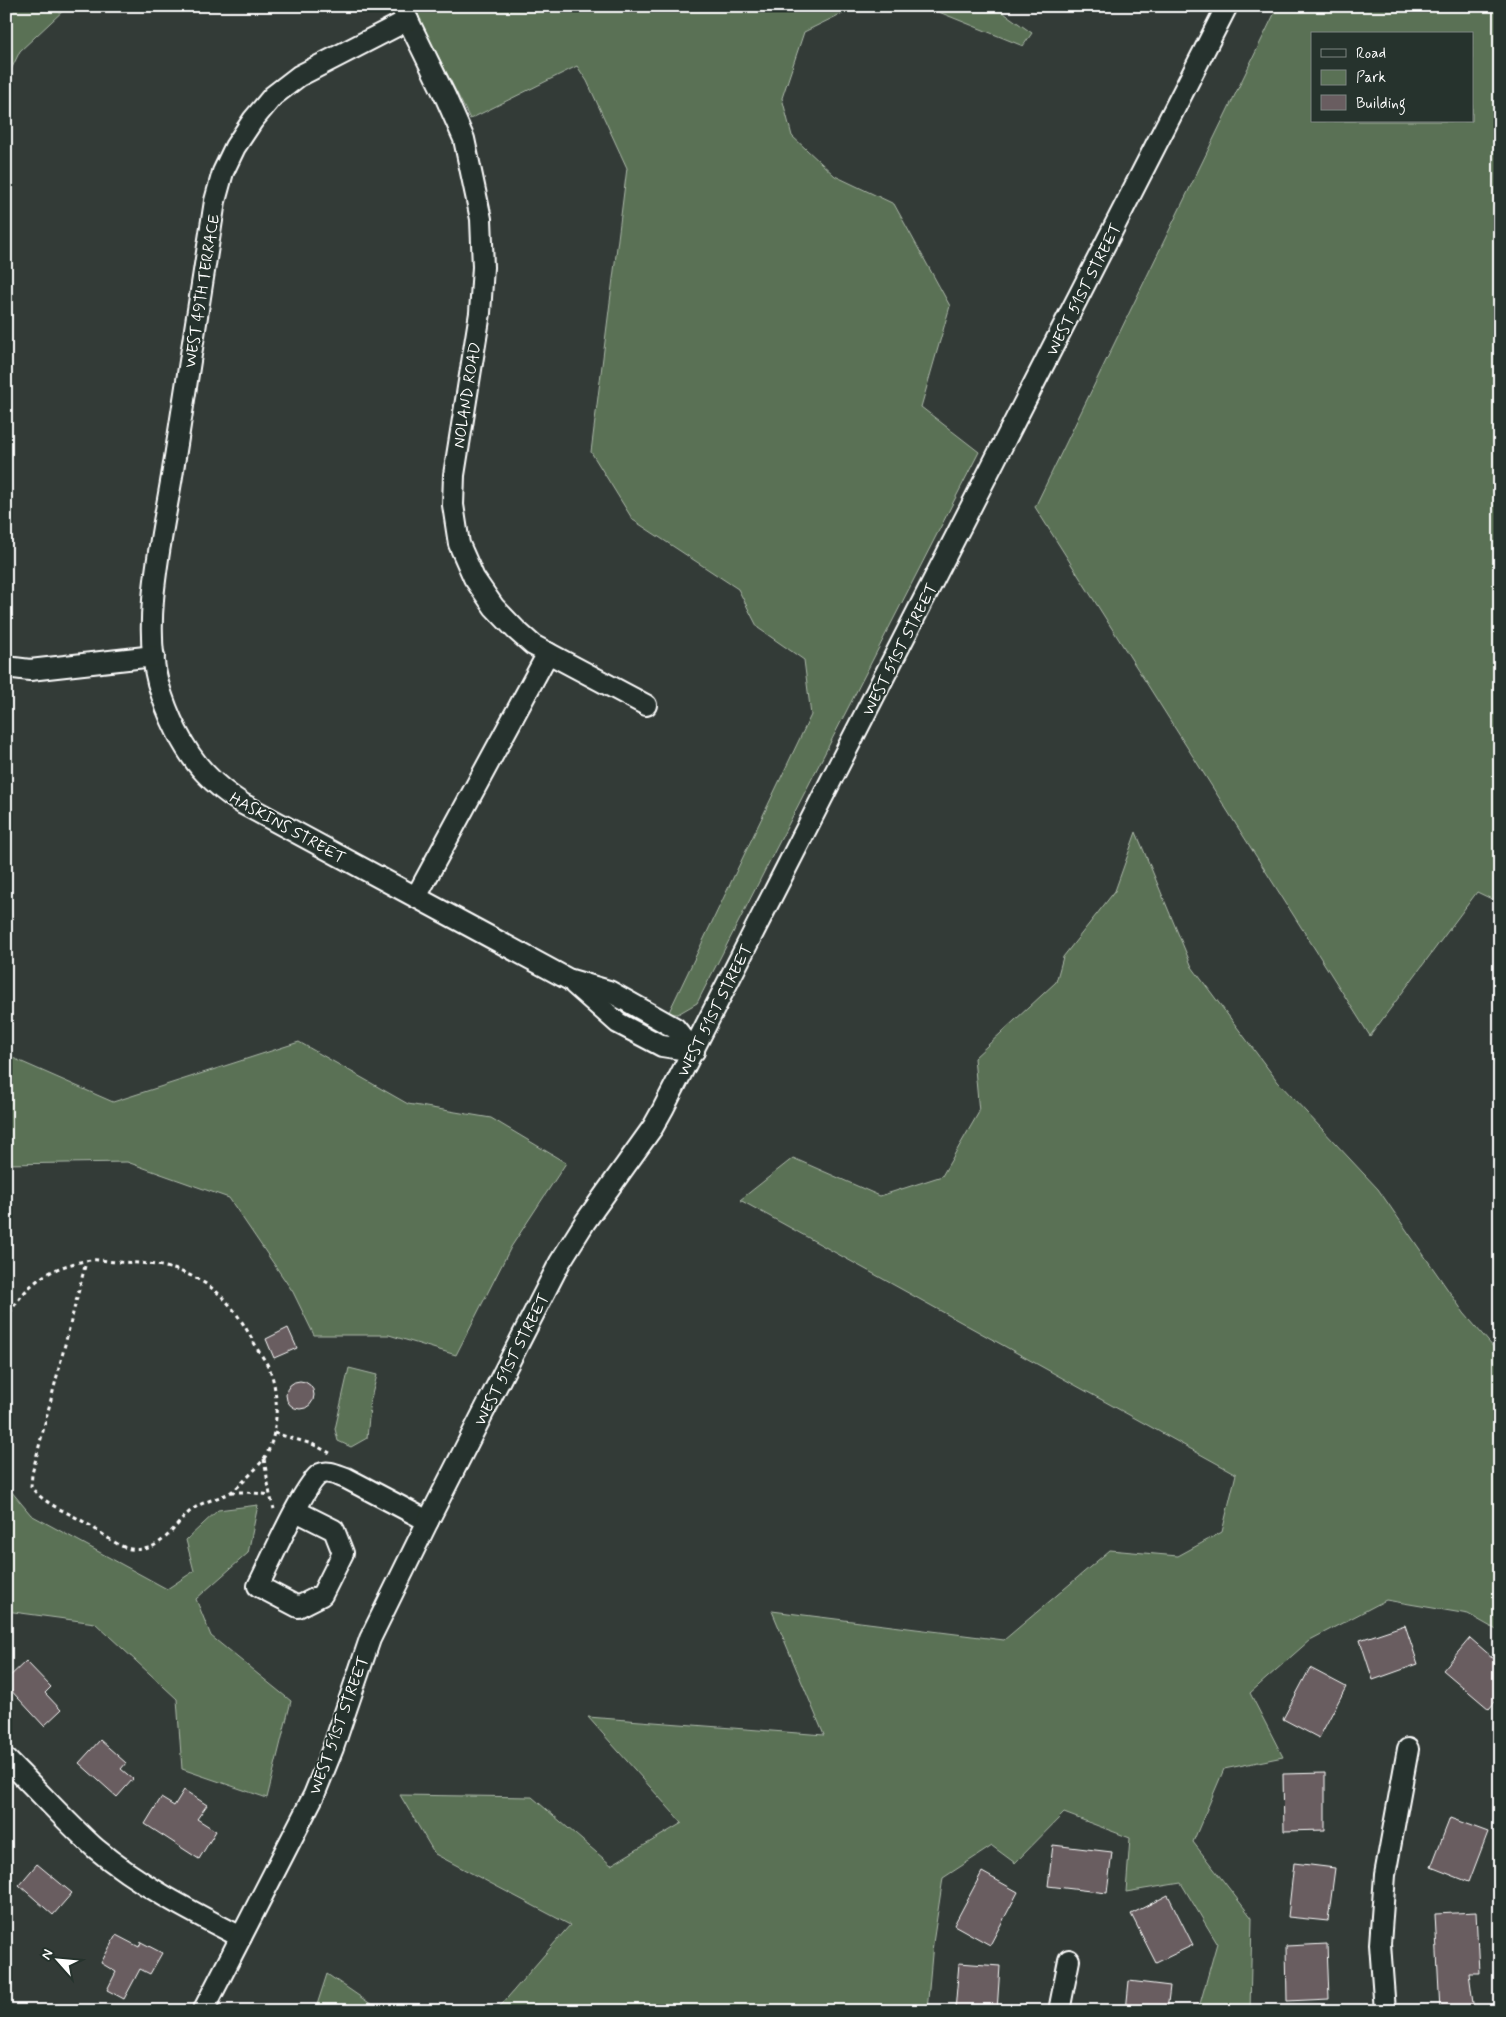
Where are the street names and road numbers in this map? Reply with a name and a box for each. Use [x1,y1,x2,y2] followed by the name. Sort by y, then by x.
[180,213,225,370] street label: WEST 49TH TERRACE
[1042,220,1127,359] street label: WEST 51ST STREET
[449,341,486,450] street label: NOLAND ROAD
[858,580,943,719] street label: WEST 51ST STREET
[226,788,349,869] street label: HASKINS STREET
[673,941,758,1080] street label: WEST 51ST STREET
[470,1290,555,1429] street label: WEST 51ST STREET
[305,1653,374,1798] street label: WEST 51ST STREET

